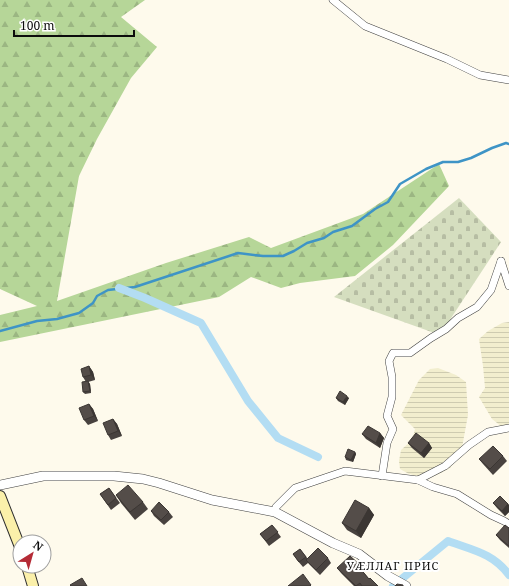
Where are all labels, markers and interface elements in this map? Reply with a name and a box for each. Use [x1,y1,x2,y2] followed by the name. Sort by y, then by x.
[14,12,134,38] scale bar
[20,17,55,34] text: 100 m
[12,534,52,574] north arrow
[30,537,47,554] text: N
[347,558,439,573] district label: УӔЛЛАГ ПРИС

